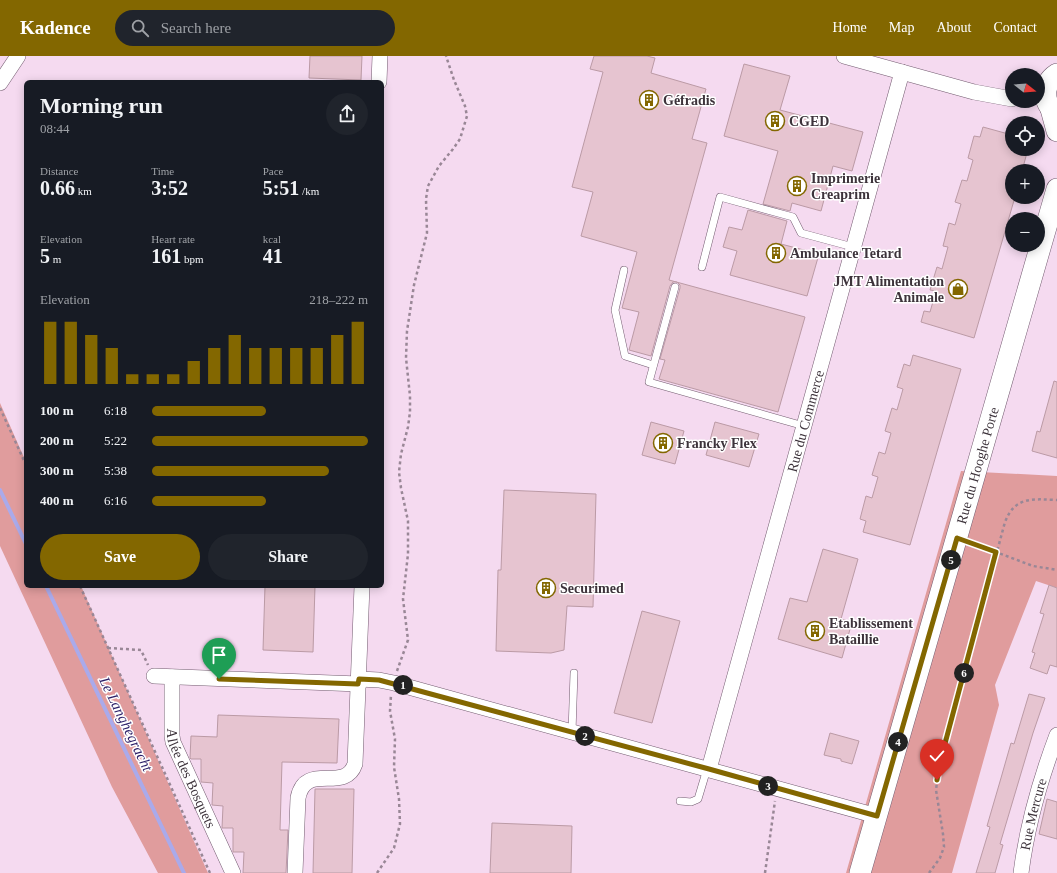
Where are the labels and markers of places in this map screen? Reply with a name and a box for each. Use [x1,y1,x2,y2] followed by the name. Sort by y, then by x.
[638,89,660,111] building icon: Géfradis
[663,93,716,108] place label: Géfradis
[764,110,786,132] building icon: CGED
[789,114,829,129] place label: CGED
[811,171,880,202] place label: Imprimerie Creaprim
[786,175,808,197] building icon: Imprimerie Creaprim
[765,242,787,264] building icon: Ambulance Tetard
[790,246,902,261] place label: Ambulance Tetard
[833,274,944,305] place label: JMT Alimentation Animale
[947,278,969,300] shop icon: JMT Alimentation Animale
[652,432,674,454] building icon: Francky Flex
[677,436,757,451] place label: Francky Flex
[941,550,961,570] pin: 5
[535,577,557,599] building icon: Securimed
[560,581,624,596] place label: Securimed
[829,616,913,647] place label: Etablissement Bataillie
[804,620,826,642] building icon: Etablissement Bataillie
[202,638,236,679] pin
[954,663,974,683] pin: 6
[393,675,413,695] pin: 1
[575,726,595,746] pin: 2
[888,732,908,752] pin: 4
[920,739,954,780] pin
[758,776,778,796] pin: 3

